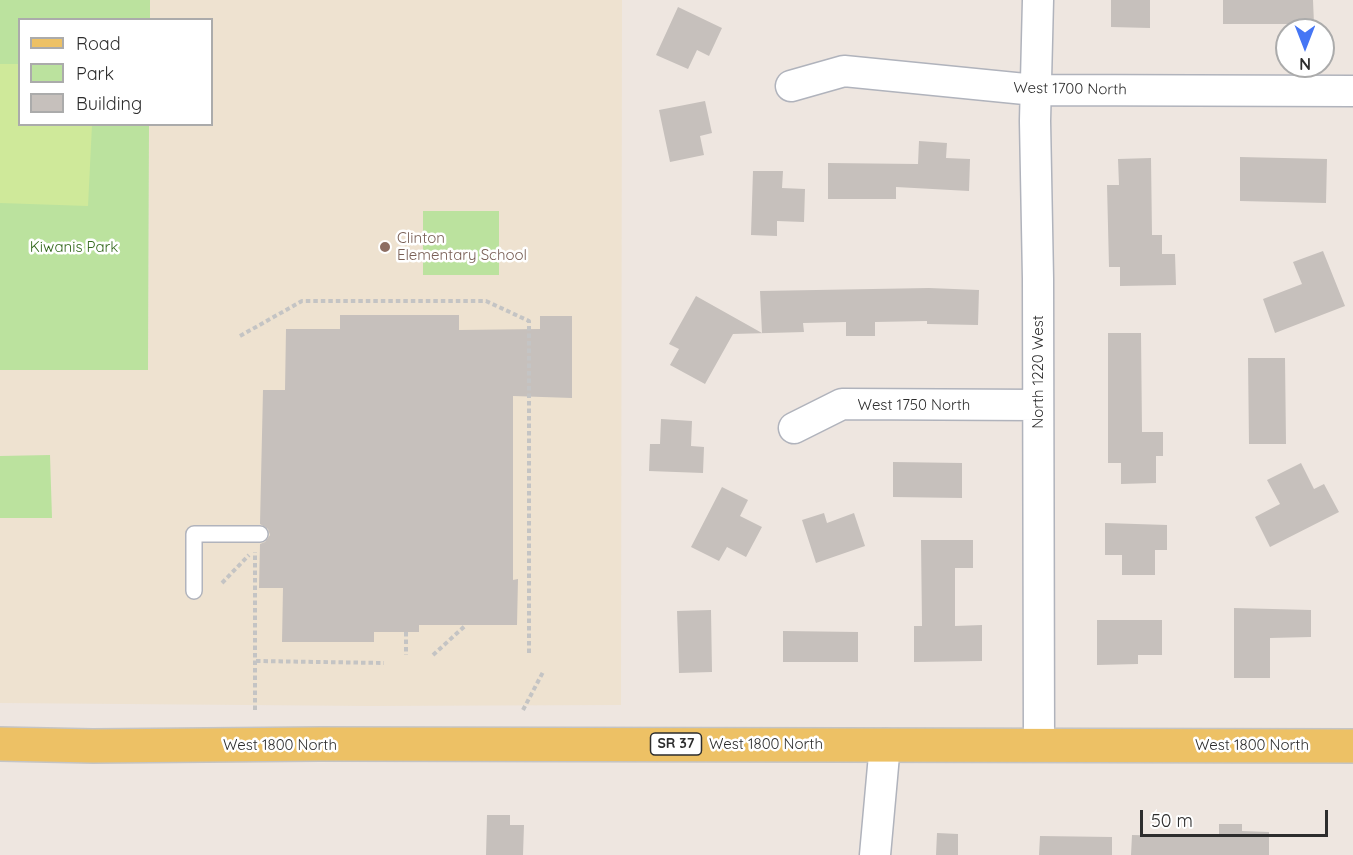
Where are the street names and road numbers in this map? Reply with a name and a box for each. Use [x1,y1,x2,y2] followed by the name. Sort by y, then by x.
[1013,79,1127,99] street label: West 1700 North
[1029,315,1047,429] street label: North 1220 West
[858,396,970,414] street label: West 1750 North
[650,733,702,755] road number: SR 37
[709,735,823,753] street label: West 1800 North
[223,736,337,754] street label: West 1800 North
[1195,736,1309,754] street label: West 1800 North

